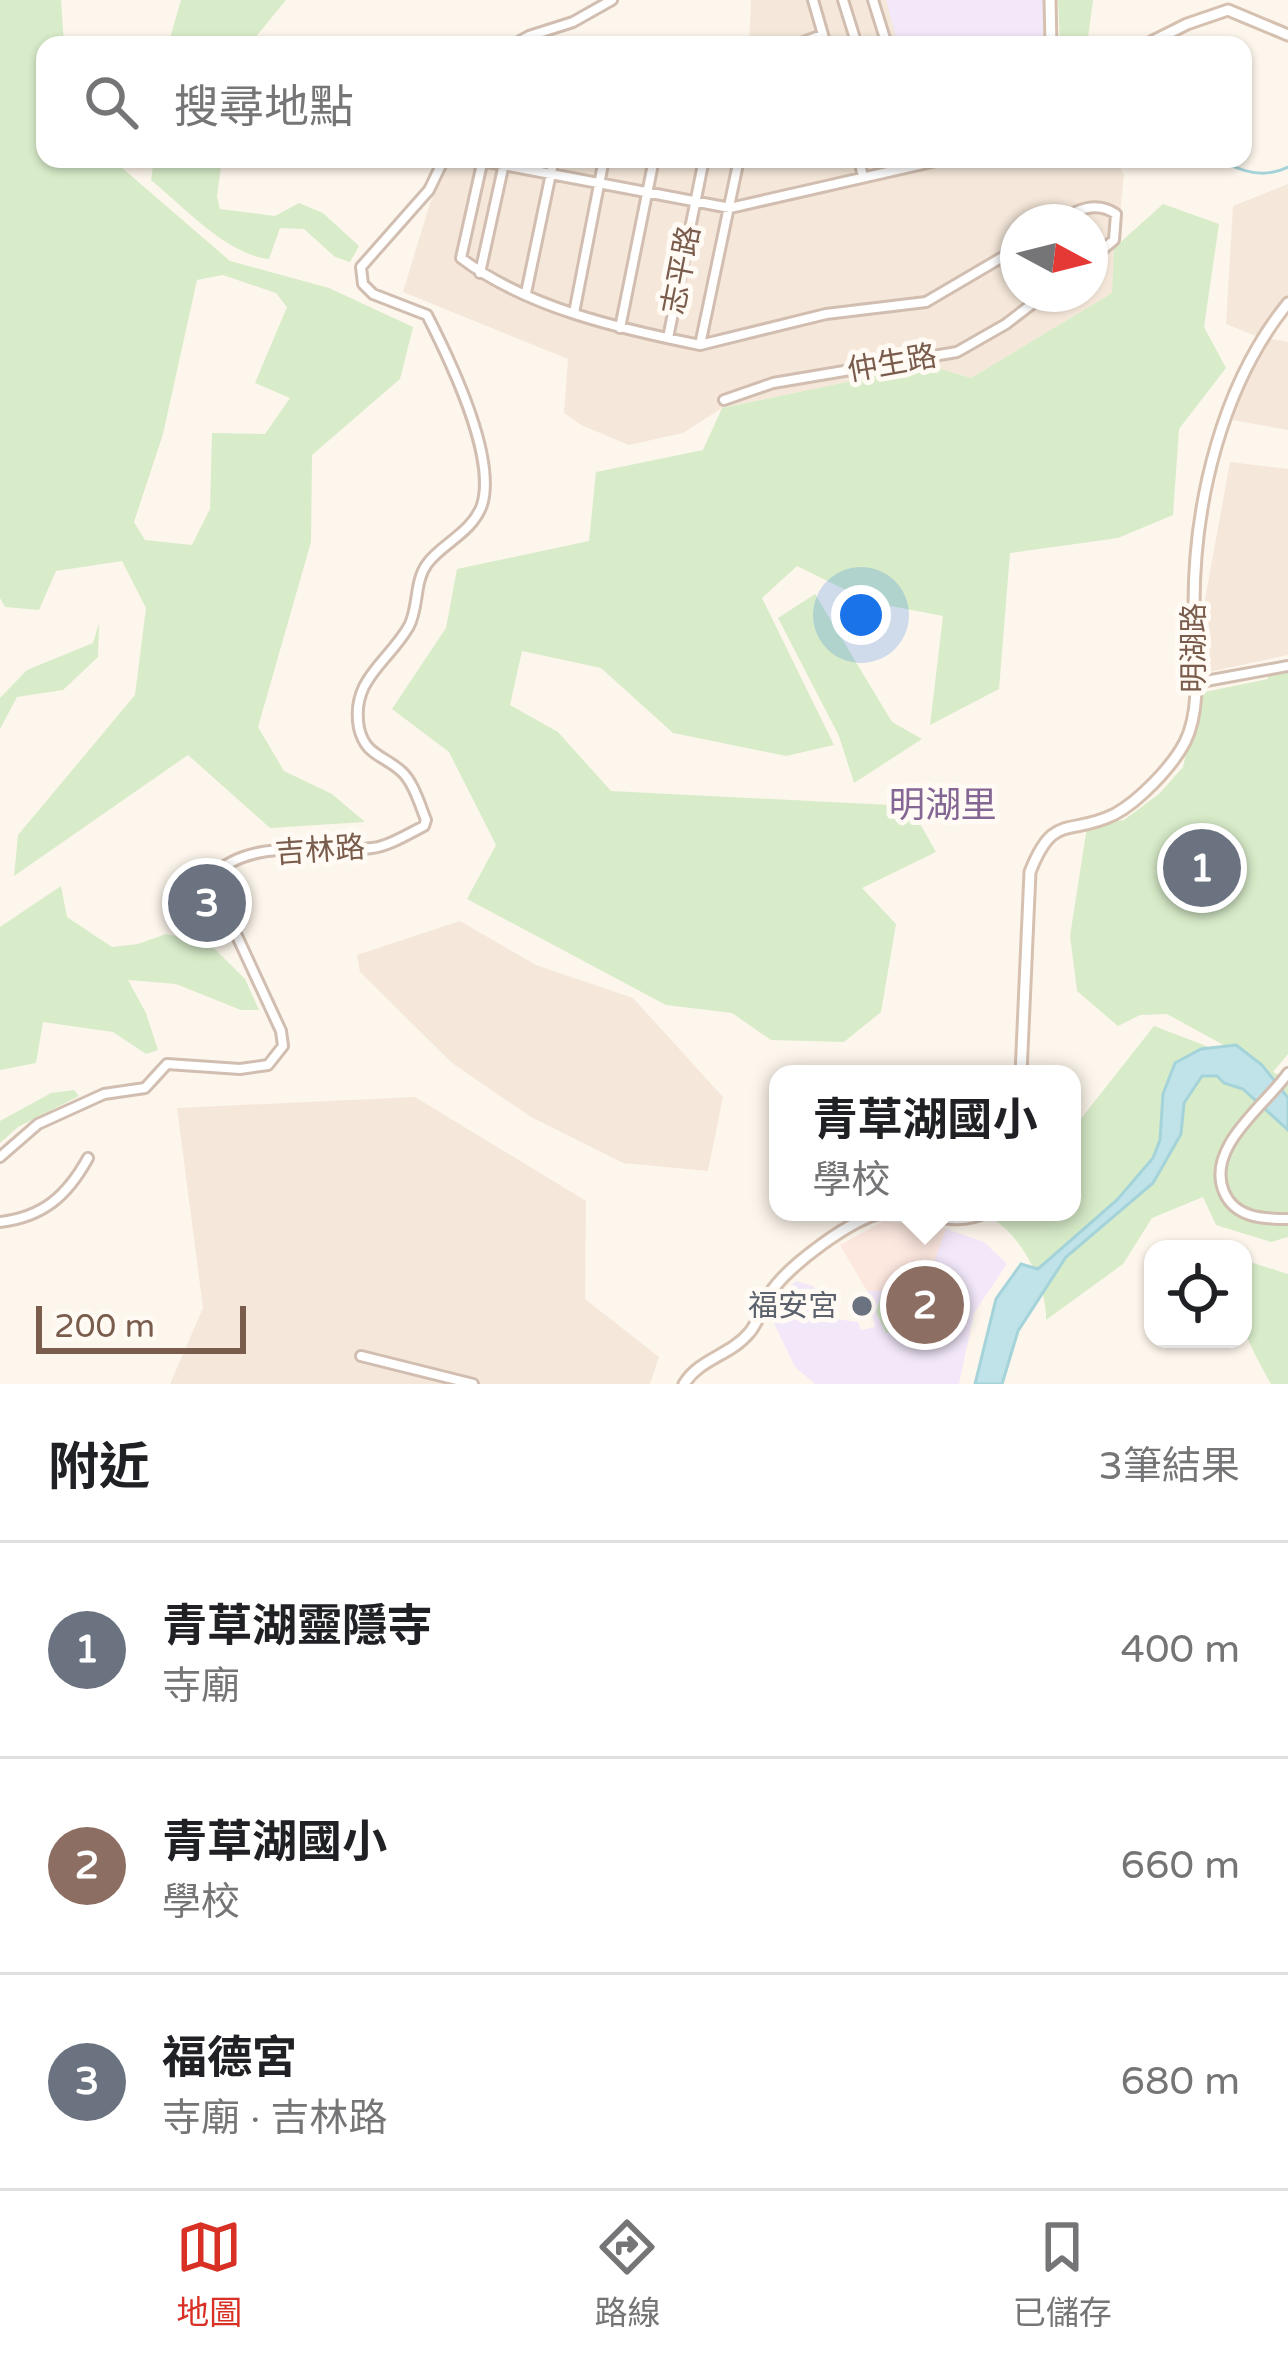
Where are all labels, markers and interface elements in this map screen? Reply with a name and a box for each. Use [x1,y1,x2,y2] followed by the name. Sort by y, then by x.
[36,36,1252,168] search box
[78,69,144,135] icon: search
[174,81,354,135] text: 搜尋地點
[1000,204,1108,312] north arrow
[655,222,708,318] street label: 志平路
[845,337,940,390] street label: 仲生路
[831,585,891,645] your location
[1176,603,1213,693] street label: 明湖路
[889,784,997,827] district label: 明湖里
[1163,823,1241,913] pin: 1
[274,829,366,872] street label: 吉林路
[168,858,246,948] pin: 3
[769,1065,1081,1221] popup
[812,1094,1038,1148] text: 青草湖國小
[812,1157,891,1204] text: 學校
[1144,1240,1252,1348] map controls
[1144,1240,1252,1348] button: locate
[886,1260,964,1350] pin: 2
[748,1288,838,1325] place label: 福安宮
[849,1293,875,1319] marker: 福安宮
[36,1300,246,1353] scale bar
[54,1307,155,1346] text: 200 m
[48,1437,150,1499] text: 附近
[1099,1443,1240,1490] text: 3筆結果
[162,1600,432,1654] text: 青草湖靈隱寺
[75,1626,99,1673] text: 1
[1121,1626,1240,1673] text: 400 m
[162,1663,240,1710] text: 寺廟
[162,1816,387,1870] text: 青草湖國小
[75,1842,99,1889] text: 2
[1121,1842,1240,1889] text: 660 m
[162,1879,240,1926] text: 學校
[162,2032,297,2086] text: 福德宮
[75,2058,99,2105] text: 3
[1121,2058,1240,2105] text: 680 m
[162,2095,387,2142] text: 寺廟 · 吉林路
[176,2214,242,2334] tab: 地圖
[594,2214,660,2334] tab: 路線
[1013,2214,1112,2334] tab: 已儲存

